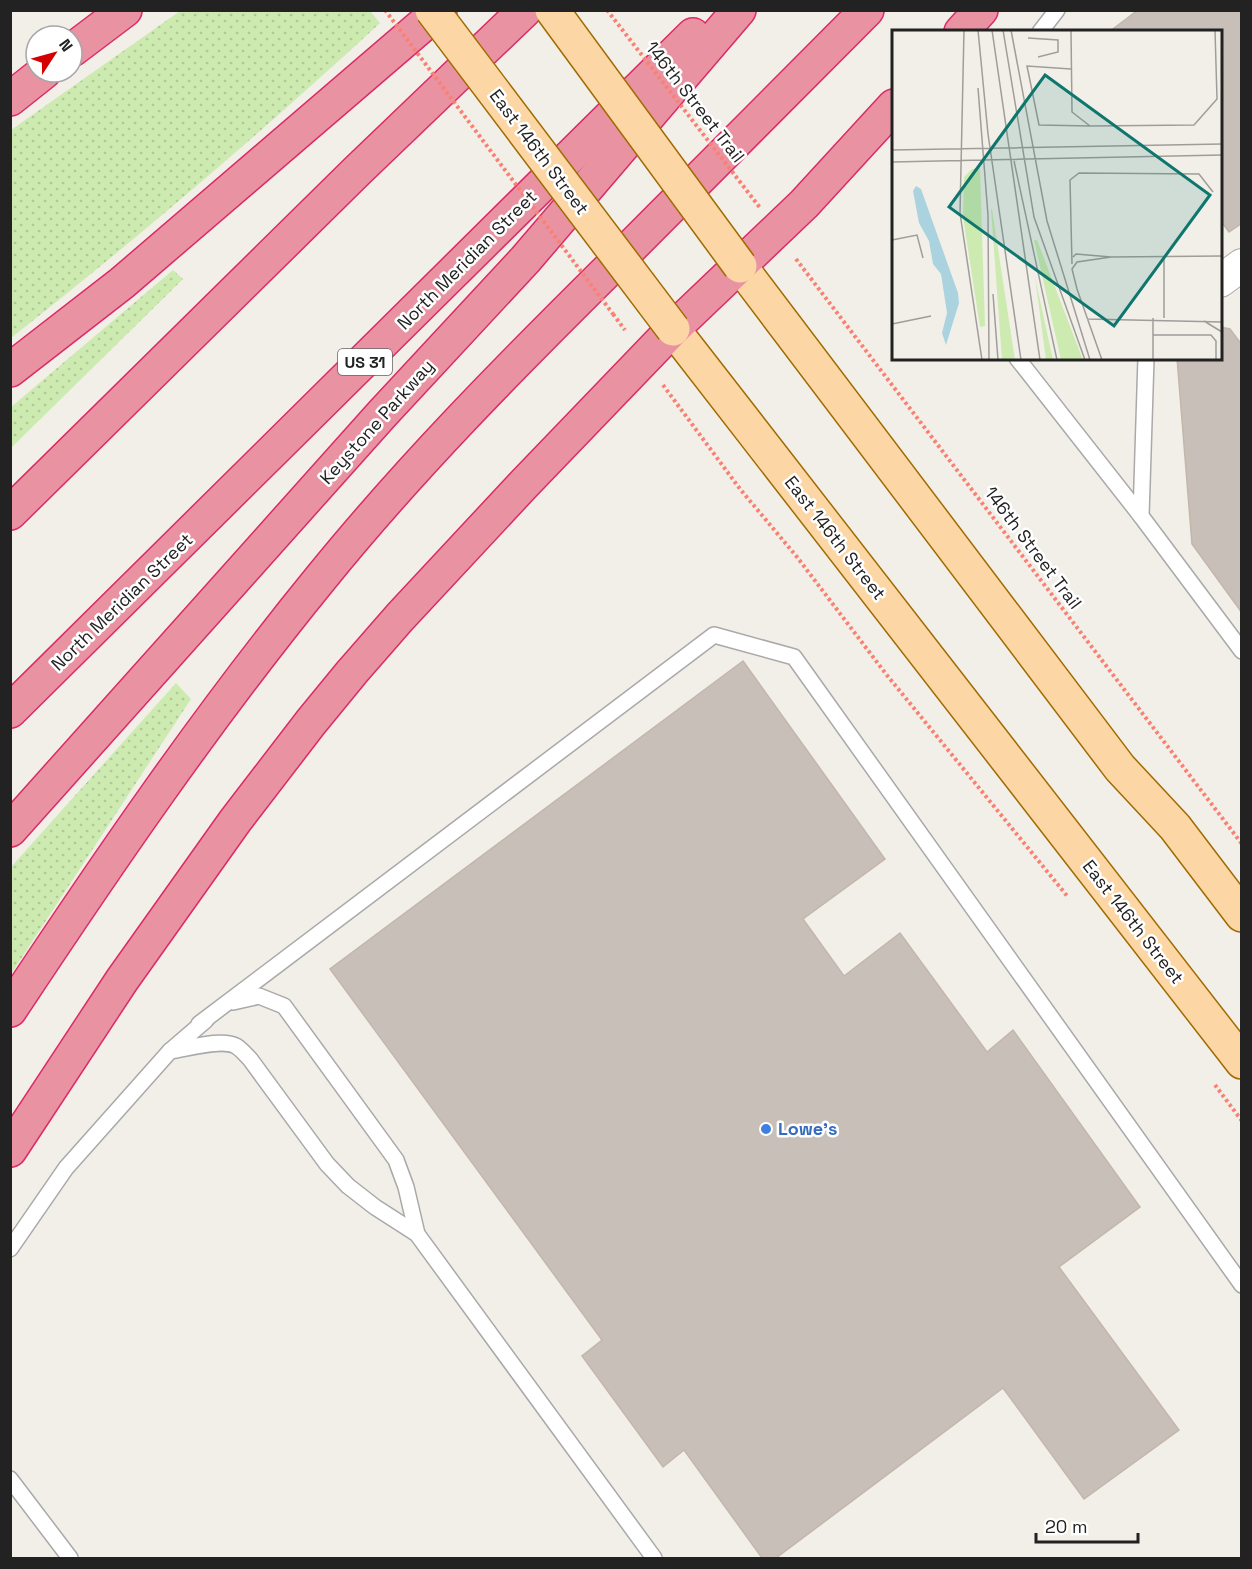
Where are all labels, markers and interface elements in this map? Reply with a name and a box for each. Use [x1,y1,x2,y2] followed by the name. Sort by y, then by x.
[24,24,84,84] north arrow
[892,30,1222,360] inset map
[54,35,77,56] text: N
[641,36,750,167] street label: 146th Street Trail
[485,84,594,219] street label: East 146th Street
[392,185,541,334] street label: North Meridian Street
[338,349,392,375] road number: US 31
[315,355,439,489] street label: Keystone Parkway
[780,471,891,604] street label: East 146th Street
[980,482,1087,614] street label: 146th Street Trail
[46,528,197,675] street label: North Meridian Street
[1078,855,1189,988] street label: East 146th Street
[778,1117,837,1140] place label: Lowe's
[759,1122,773,1136] marker: Lowe's
[1036,1506,1138,1544] scale bar
[1045,1515,1088,1538] text: 20 m

